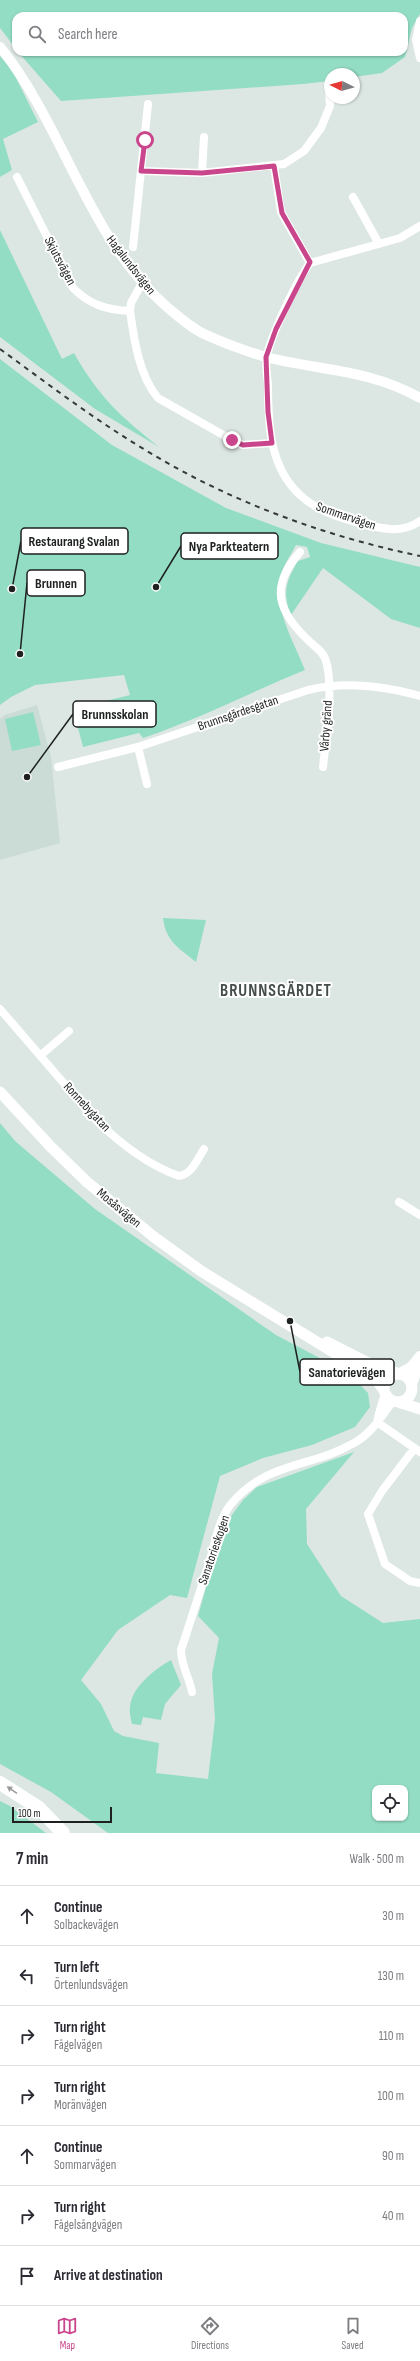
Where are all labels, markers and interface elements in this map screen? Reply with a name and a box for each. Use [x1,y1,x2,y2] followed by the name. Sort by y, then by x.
[12,12,408,56] search box
[26,23,48,45] icon: search
[58,25,118,44] text: Search here
[324,68,360,104] north arrow
[136,131,154,149] route start
[103,232,159,298] street label: Hagalundsvägen
[41,234,79,288] street label: Skjutsvägen
[223,431,241,449] route end
[314,498,378,534] street label: Sommarvägen
[21,528,128,554] callout: Restaurang Svalan
[28,533,120,550] text: Restaurang Svalan
[181,533,278,559] callout: Nya Parkteatern
[189,538,269,555] text: Nya Parkteatern
[27,570,85,596] callout: Brunnen
[35,575,77,592] text: Brunnen
[196,692,280,734] street label: Brunnsgärdesgatan
[316,700,336,752] street label: Vårby gränd
[73,701,156,727] callout: Brunnsskolan
[82,706,148,723] text: Brunnsskolan
[220,981,332,1001] district label: BRUNNSGÄRDET
[60,1079,114,1135] street label: Ronnebygatan
[94,1185,144,1231] street label: Mosåsvägen
[300,1359,394,1385] callout: Sanatorievägen
[308,1364,386,1381] text: Sanatorievägen
[195,1513,233,1587] street label: Sanatorieskogen
[372,1785,408,1821] map controls
[372,1785,408,1821] button: locate
[6,1786,17,1794] one-way arrow
[12,1805,112,1824] scale bar
[18,1807,40,1820] text: 100 m
[16,1849,48,1869] text: 7 min
[350,1851,404,1867] text: Walk · 500 m
[54,1898,103,1917] text: Continue
[16,1905,38,1927] icon: ahead
[382,1908,404,1924] text: 30 m
[54,1917,119,1933] text: Solbackevägen
[54,1958,99,1977] text: Turn left
[16,1965,38,1987] icon: left
[378,1968,404,1984] text: 130 m
[54,1977,128,1993] text: Örtenlundsvägen
[54,2018,106,2037] text: Turn right
[16,2025,38,2047] icon: right
[379,2028,404,2044] text: 110 m
[54,2037,102,2053] text: Fågelvägen
[54,2078,106,2097] text: Turn right
[16,2085,38,2107] icon: right
[377,2088,404,2104] text: 100 m
[54,2097,107,2113] text: Moränvägen
[54,2138,103,2157] text: Continue
[16,2145,38,2167] icon: ahead
[382,2148,404,2164] text: 90 m
[54,2157,116,2173] text: Sommarvägen
[54,2198,106,2217] text: Turn right
[16,2205,38,2227] icon: right
[382,2208,404,2224] text: 40 m
[54,2217,122,2233] text: Fågelsångvägen
[16,2265,38,2287] icon: arrive
[54,2266,163,2285] text: Arrive at destination
[56,2315,78,2352] tab: Map
[191,2315,229,2352] tab: Directions
[342,2315,364,2352] tab: Saved

